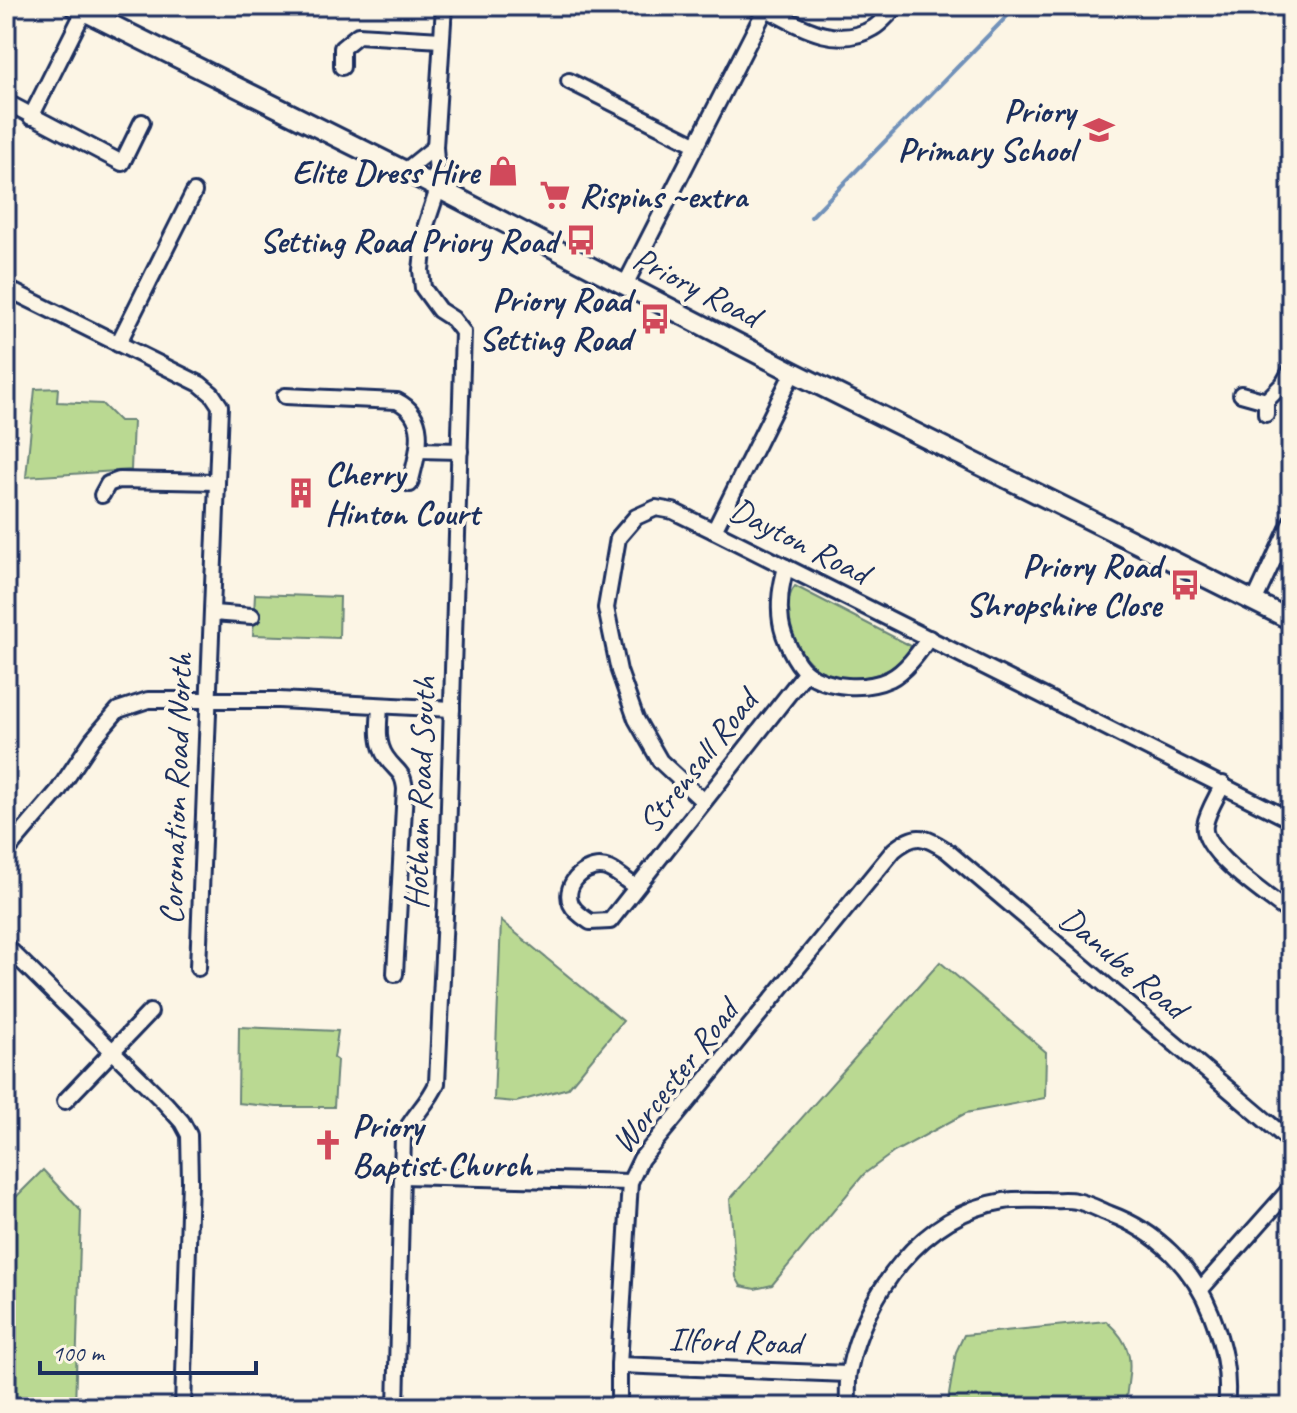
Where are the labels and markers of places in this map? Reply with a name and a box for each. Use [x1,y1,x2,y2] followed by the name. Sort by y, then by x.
[898,89,1082,171] place label: Priory Primary School
[1082,113,1116,147] school or university icon: Priory Primary School
[292,150,482,193] place label: Elite Dress Hire
[486,154,520,188] shop icon: Elite Dress Hire
[579,174,750,217] place label: Rispins ~extra
[538,178,572,212] supermarket icon: Rispins ~extra
[260,219,562,262] place label: Setting Road Priory Road
[564,223,598,257] bus stop icon: Setting Road Priory Road
[479,278,637,360] place label: Priory Road Setting Road
[638,302,672,336] bus stop icon: Priory Road Setting Road
[325,452,483,534] place label: Cherry Hinton Court
[284,476,318,510] building icon: Cherry Hinton Court
[966,544,1166,626] place label: Priory Road Shropshire Close
[1168,568,1202,602] bus stop icon: Priory Road Shropshire Close
[352,1104,533,1186] place label: Priory Baptist Church
[311,1128,345,1162] church icon: Priory Baptist Church

